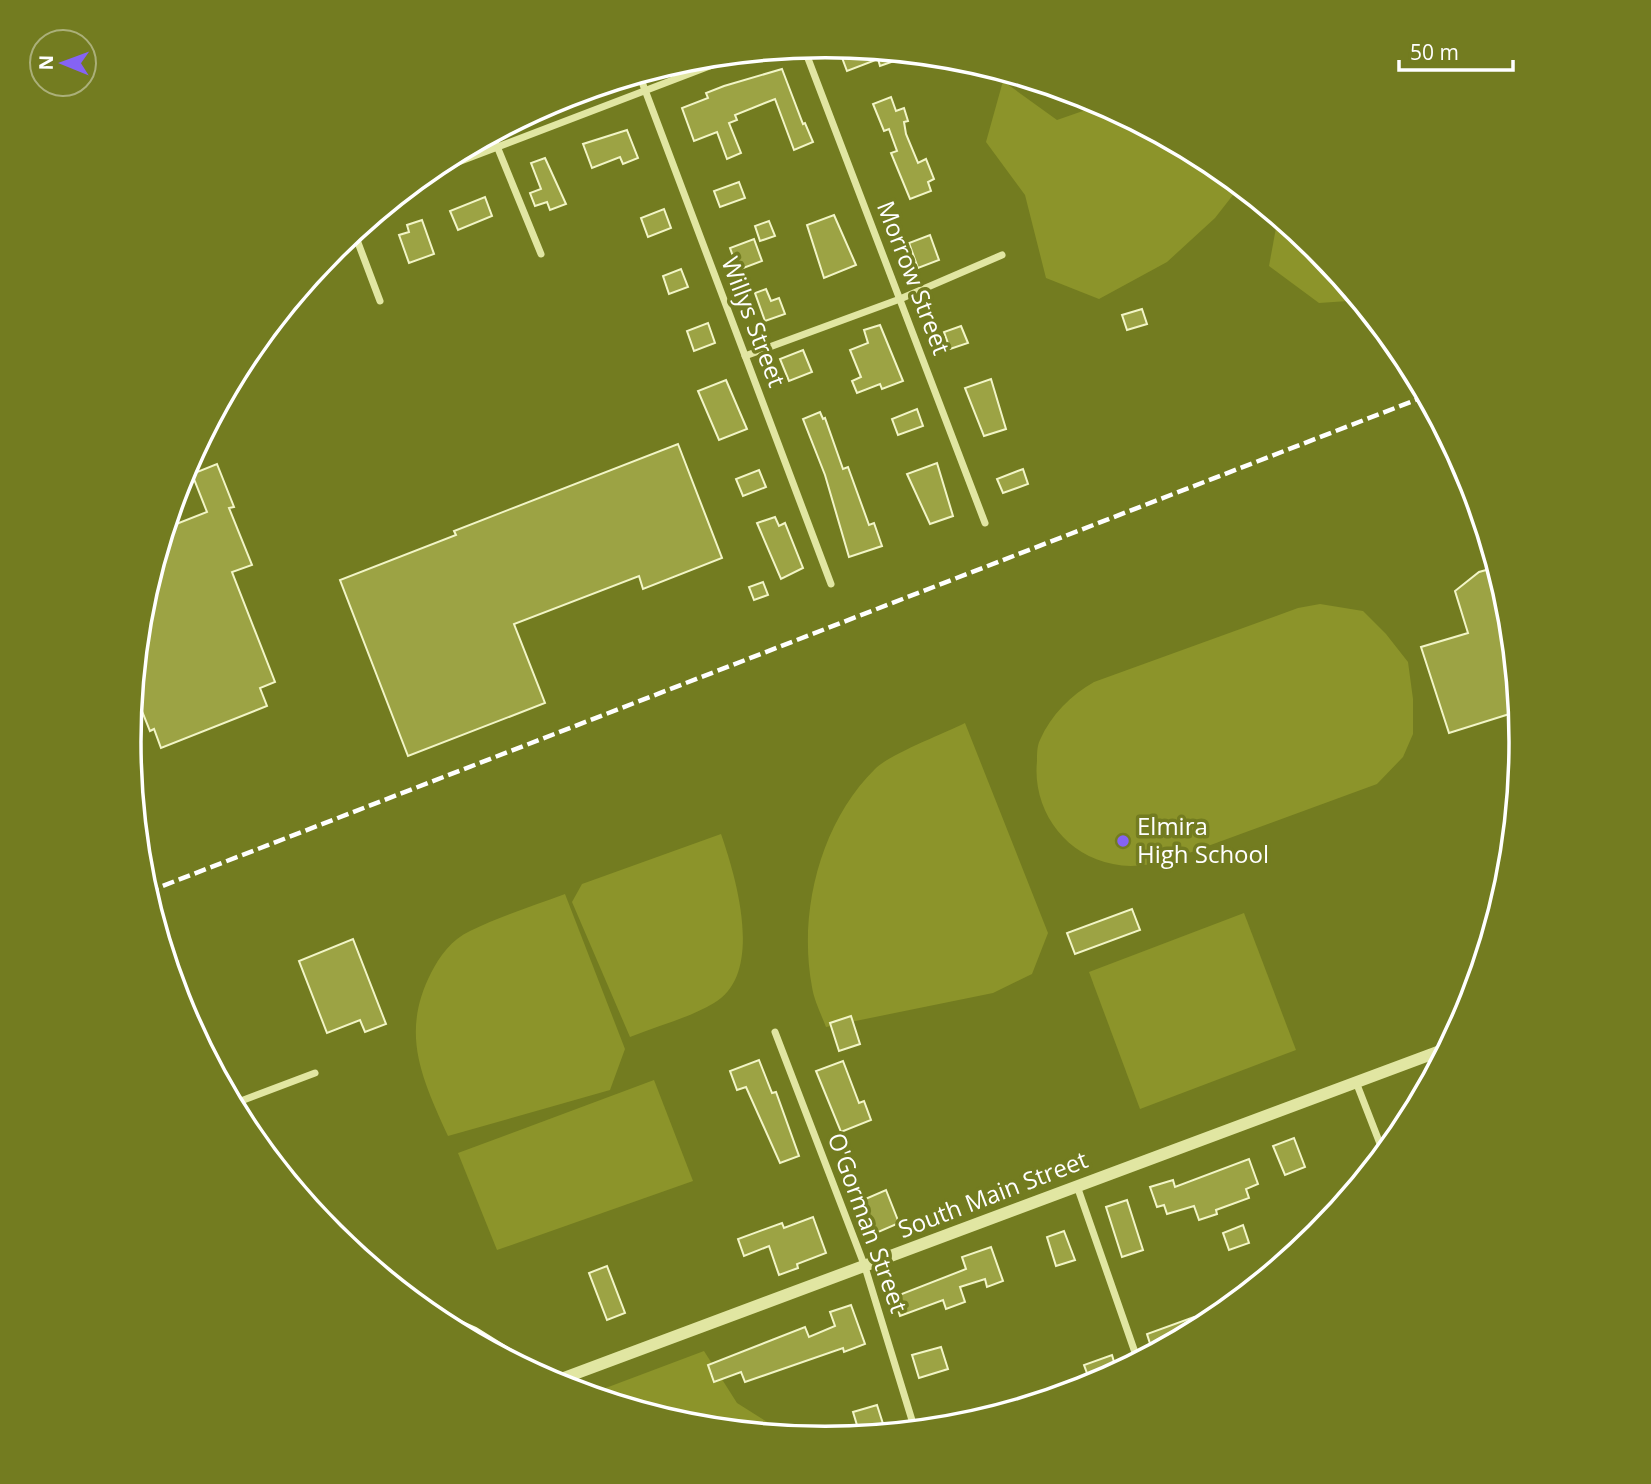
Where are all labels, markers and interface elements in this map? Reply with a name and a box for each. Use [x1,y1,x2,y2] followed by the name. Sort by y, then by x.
[28,28,98,98] north arrow
[1399,28,1513,72] scale bar
[1410,38,1459,66] text: 50 m
[33,55,59,71] text: N
[870,196,959,359] street label: Morrow Street
[714,252,794,391] street label: Willys Street
[1137,809,1269,870] place label: Elmira High School
[1115,833,1131,849] marker: Elmira High School
[821,1128,916,1317] street label: O'Gorman Street
[893,1142,1092,1245] street label: South Main Street

